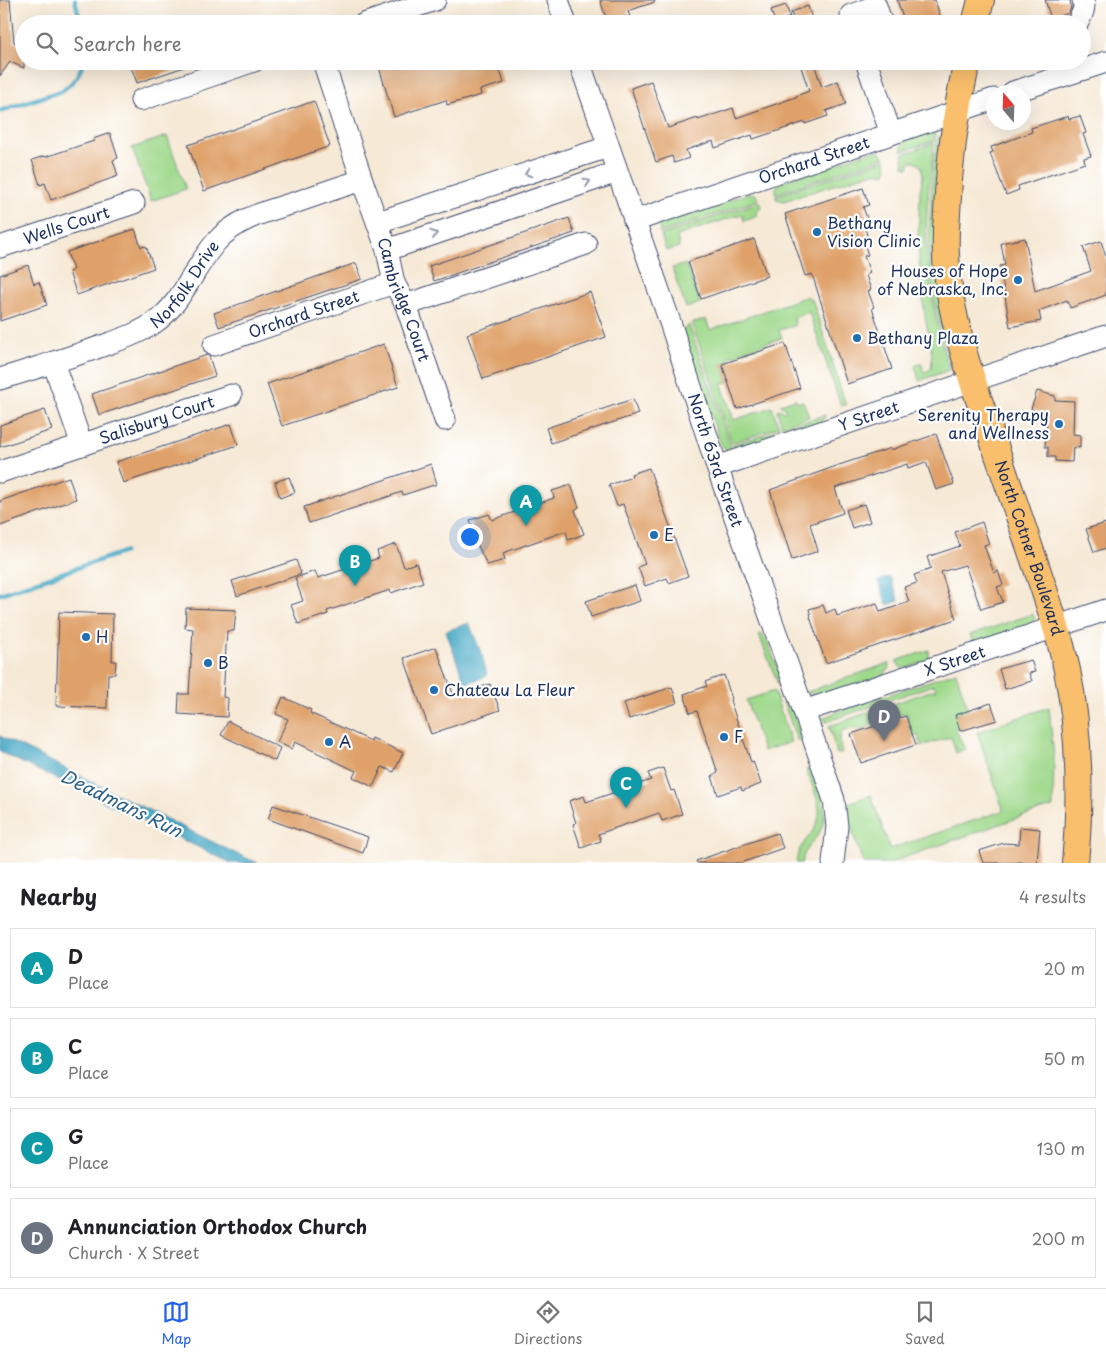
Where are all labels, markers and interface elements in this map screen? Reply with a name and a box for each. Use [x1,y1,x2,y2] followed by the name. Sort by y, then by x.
[15,15,1091,70] search box
[33,29,61,57] icon: search
[73,29,182,57] text: Search here
[986,85,1031,130] north arrow
[755,129,873,189] street label: Orchard Street
[525,167,533,177] one-way arrow
[583,177,591,187] one-way arrow
[20,199,113,250] street label: Wells Court
[827,210,921,252] place label: Bethany Vision Clinic
[811,226,823,238] marker: Bethany Vision Clinic
[429,230,437,240] one-way arrow
[144,234,224,333] street label: Norfolk Drive
[372,234,437,365] street label: Cambridge Court
[877,258,1008,300] place label: Houses of Hope of Nebraska, Inc.
[1012,274,1024,286] marker: Houses of Hope of Nebraska, Inc.
[245,283,363,343] street label: Orchard Street
[867,325,978,349] place label: Bethany Plaza
[851,332,863,344] marker: Bethany Plaza
[95,388,217,449] street label: Salisbury Court
[683,390,751,531] street label: North 63rd Street
[835,393,902,436] street label: Y Street
[917,402,1049,444] place label: Serenity Therapy and Wellness
[1053,418,1065,430] marker: Serenity Therapy and Wellness
[990,457,1071,638] street label: North Cotner Boulevard
[510,485,542,526] pin: A
[664,522,674,546] place label: E
[457,524,483,550] your location
[648,529,660,541] marker: E
[339,545,371,586] pin: B
[96,624,108,648] place label: H
[80,631,92,643] marker: H
[921,638,988,681] street label: X Street
[218,650,229,674] place label: B
[202,657,214,669] marker: B
[444,677,575,701] place label: Chateau La Fleur
[428,684,440,696] marker: Chateau La Fleur
[868,700,900,741] pin: D
[734,724,743,748] place label: F
[339,729,351,753] place label: A
[718,731,730,743] marker: F
[323,736,335,748] marker: A
[56,762,187,844] water label: Deadmans Run
[610,767,642,808] pin: C
[20,880,97,912] text: Nearby
[1019,884,1086,908] text: 4 results
[68,942,83,970] text: D
[31,956,43,980] text: A
[1044,956,1085,980] text: 20 m
[68,970,109,994] text: Place
[68,1032,82,1060] text: C
[32,1046,42,1070] text: B
[1044,1046,1085,1070] text: 50 m
[68,1060,109,1084] text: Place
[68,1122,84,1150] text: G
[31,1136,43,1160] text: C
[1037,1136,1085,1160] text: 130 m
[68,1150,109,1174] text: Place
[68,1212,367,1240] text: Annunciation Orthodox Church
[31,1226,43,1250] text: D
[1032,1226,1085,1250] text: 200 m
[68,1240,199,1264] text: Church · X Street
[161,1298,191,1349] tab: Map
[514,1298,582,1349] tab: Directions
[905,1298,945,1349] tab: Saved

